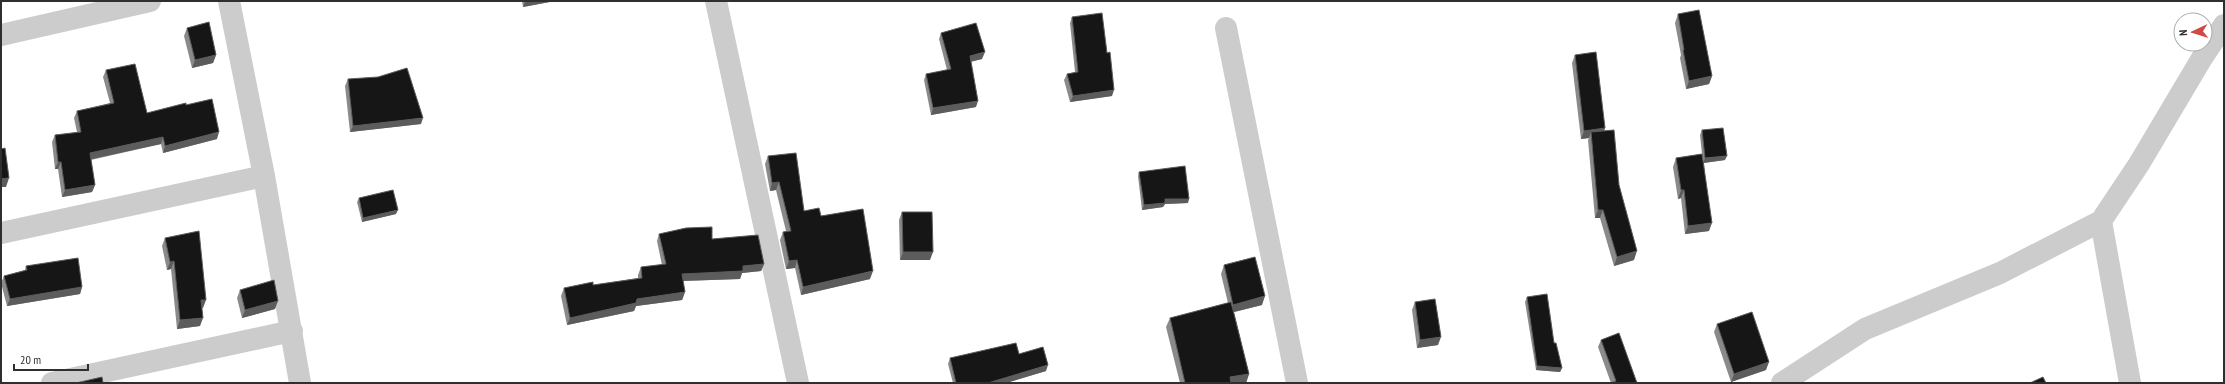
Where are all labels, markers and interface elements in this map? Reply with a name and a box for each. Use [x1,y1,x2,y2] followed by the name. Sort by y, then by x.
[2173,12,2213,52] north arrow
[2176,29,2190,36] text: N
[14,346,88,372] scale bar
[20,352,41,367] text: 20 m

